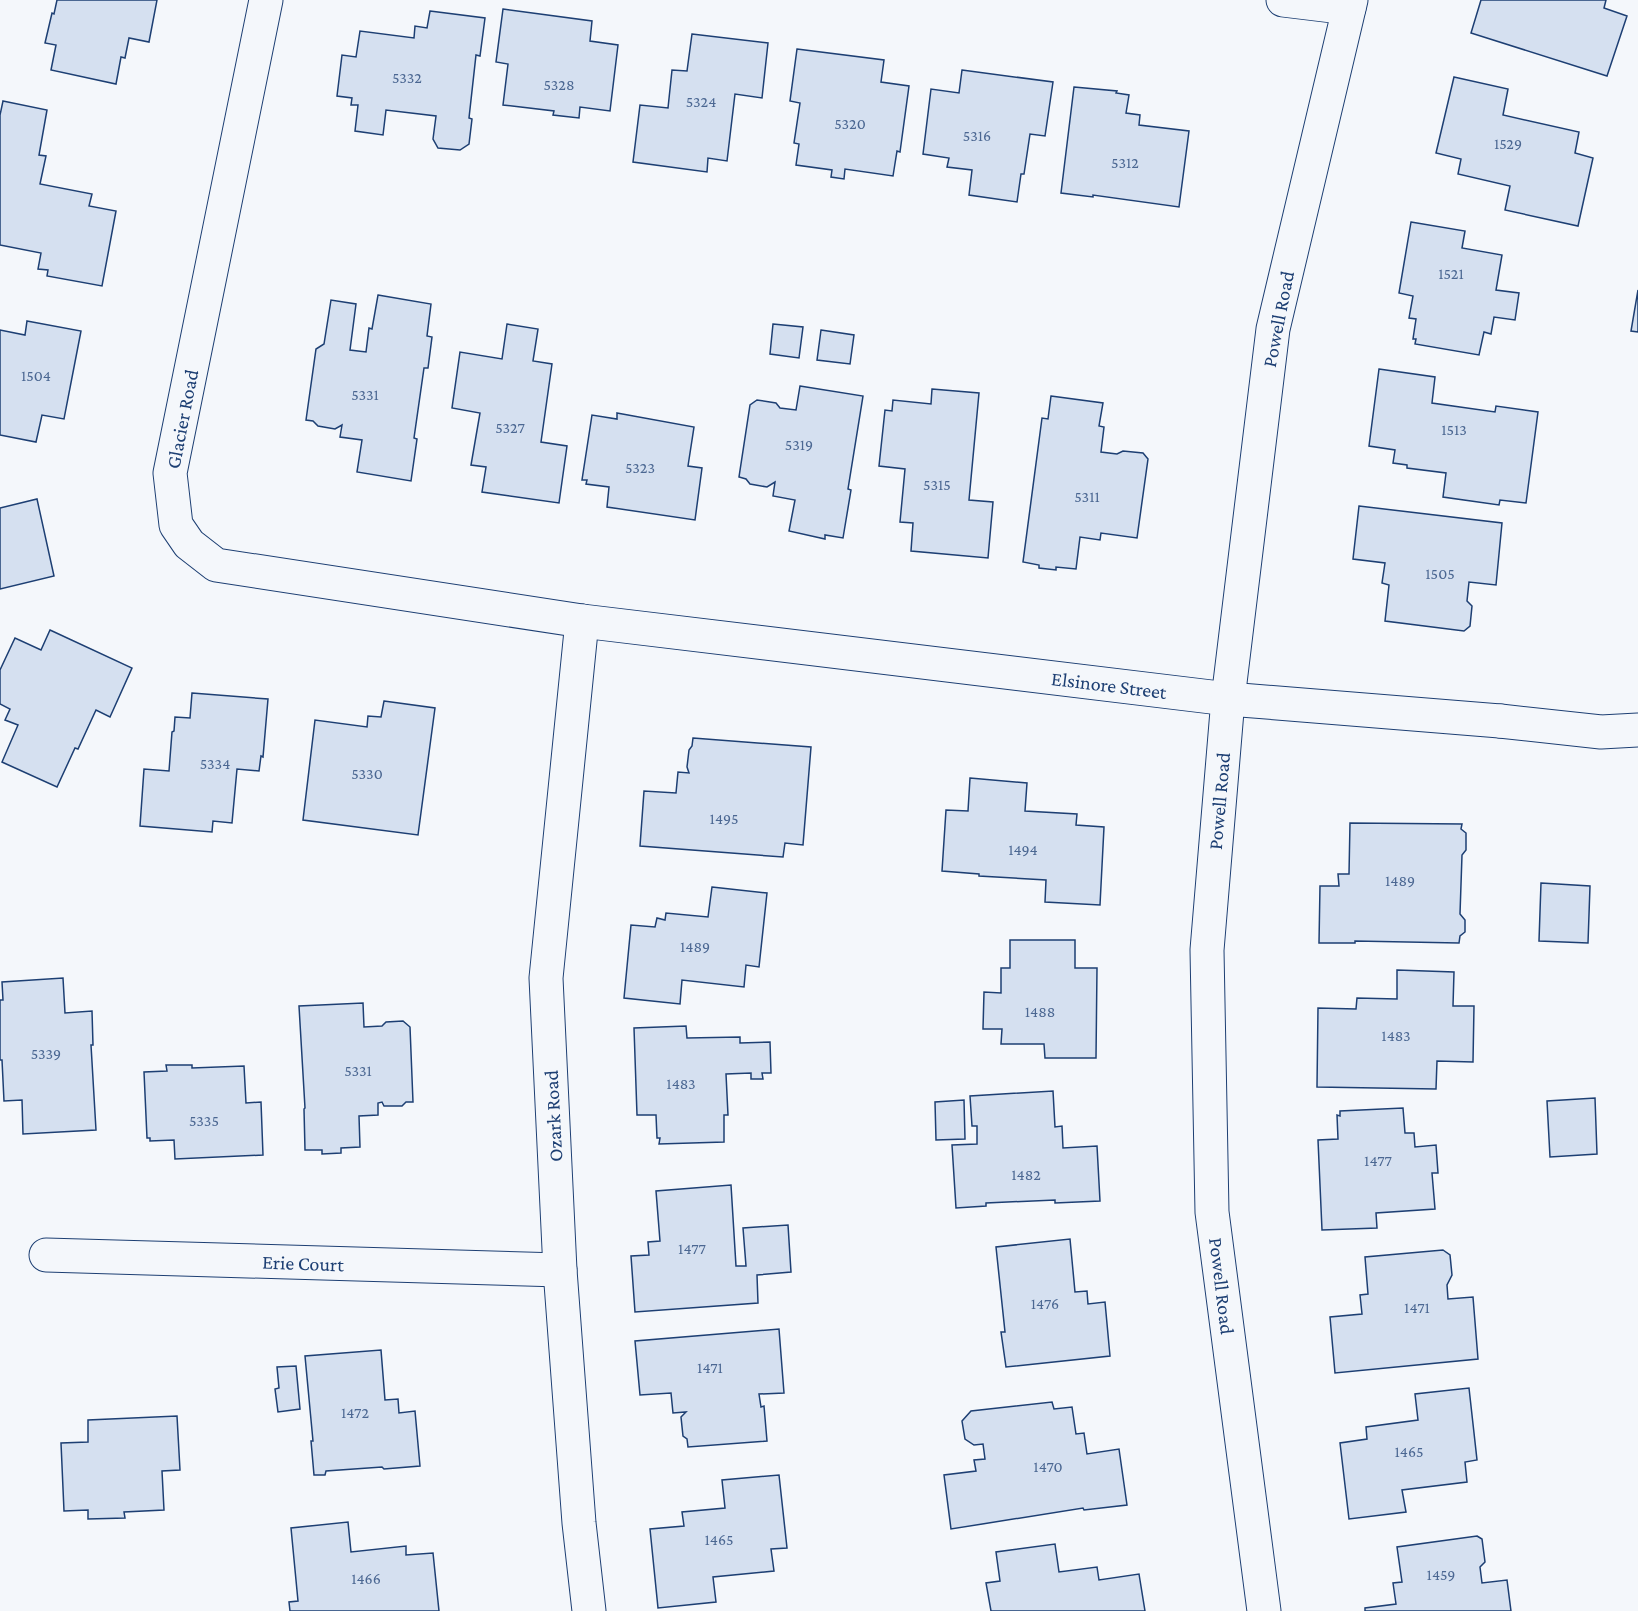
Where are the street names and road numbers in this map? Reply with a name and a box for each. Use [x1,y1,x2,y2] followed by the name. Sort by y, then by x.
[1258,269,1298,369] street label: Powell Road
[162,367,203,471] street label: Glacier Road
[1050,667,1168,703] street label: Elsinore Street
[1204,751,1234,851] street label: Powell Road
[540,1069,566,1162] street label: Ozark Road
[1205,1236,1239,1336] street label: Powell Road
[262,1251,345,1275] street label: Erie Court

